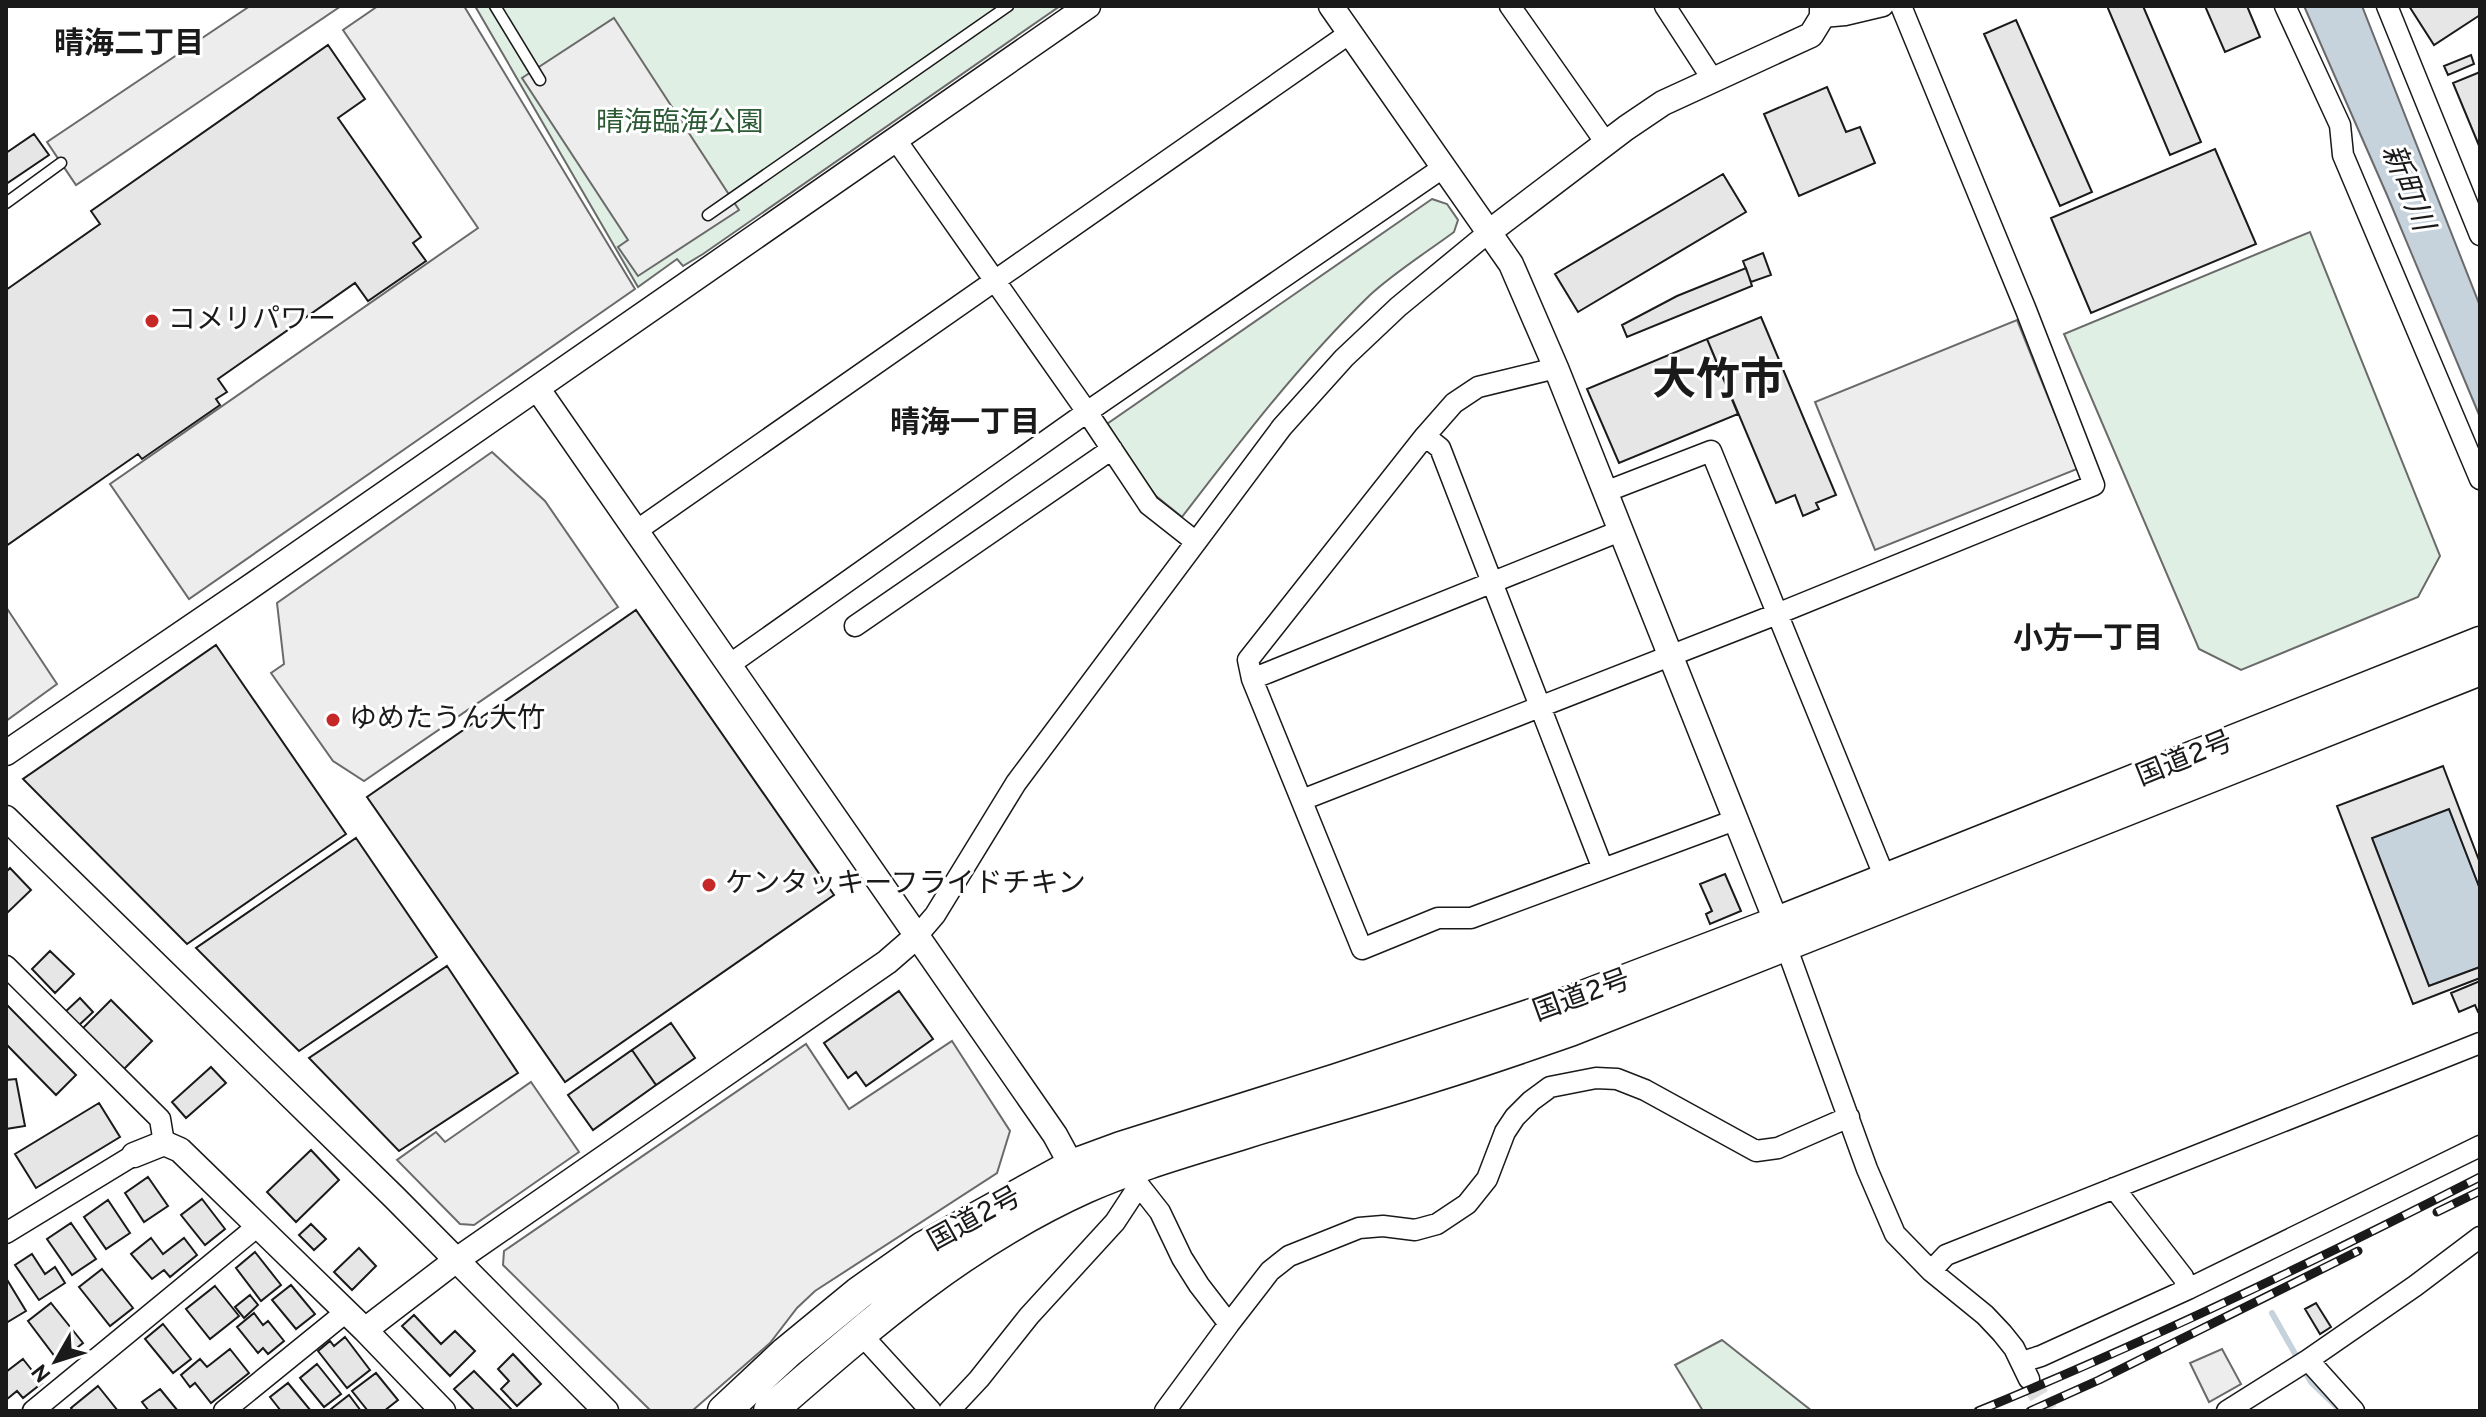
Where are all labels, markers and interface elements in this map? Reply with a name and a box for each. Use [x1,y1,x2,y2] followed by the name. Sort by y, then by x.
[54,27,204,64] district label: 晴海二丁目
[596,106,764,142] park label: 晴海臨海公園
[2372,139,2441,239] water label: 新町川
[168,303,336,339] place label: コメリパワー
[143,312,161,330] marker: コメリパワー
[1652,355,1784,411] district label: 大竹市
[890,406,1040,443] district label: 晴海一丁目
[2013,622,2163,659] district label: 小方一丁目
[349,702,545,738] place label: ゆめたうん大竹
[324,711,342,729] marker: ゆめたうん大竹
[2131,724,2239,796] street label: 国道2号
[725,867,1086,903] place label: ケンタッキーフライドチキン
[700,876,718,894] marker: ケンタッキーフライドチキン
[1528,963,1636,1031] street label: 国道2号
[922,1180,1028,1260] street label: 国道2号
[16,1321,96,1401] north arrow
[27,1357,58,1387] text: N

